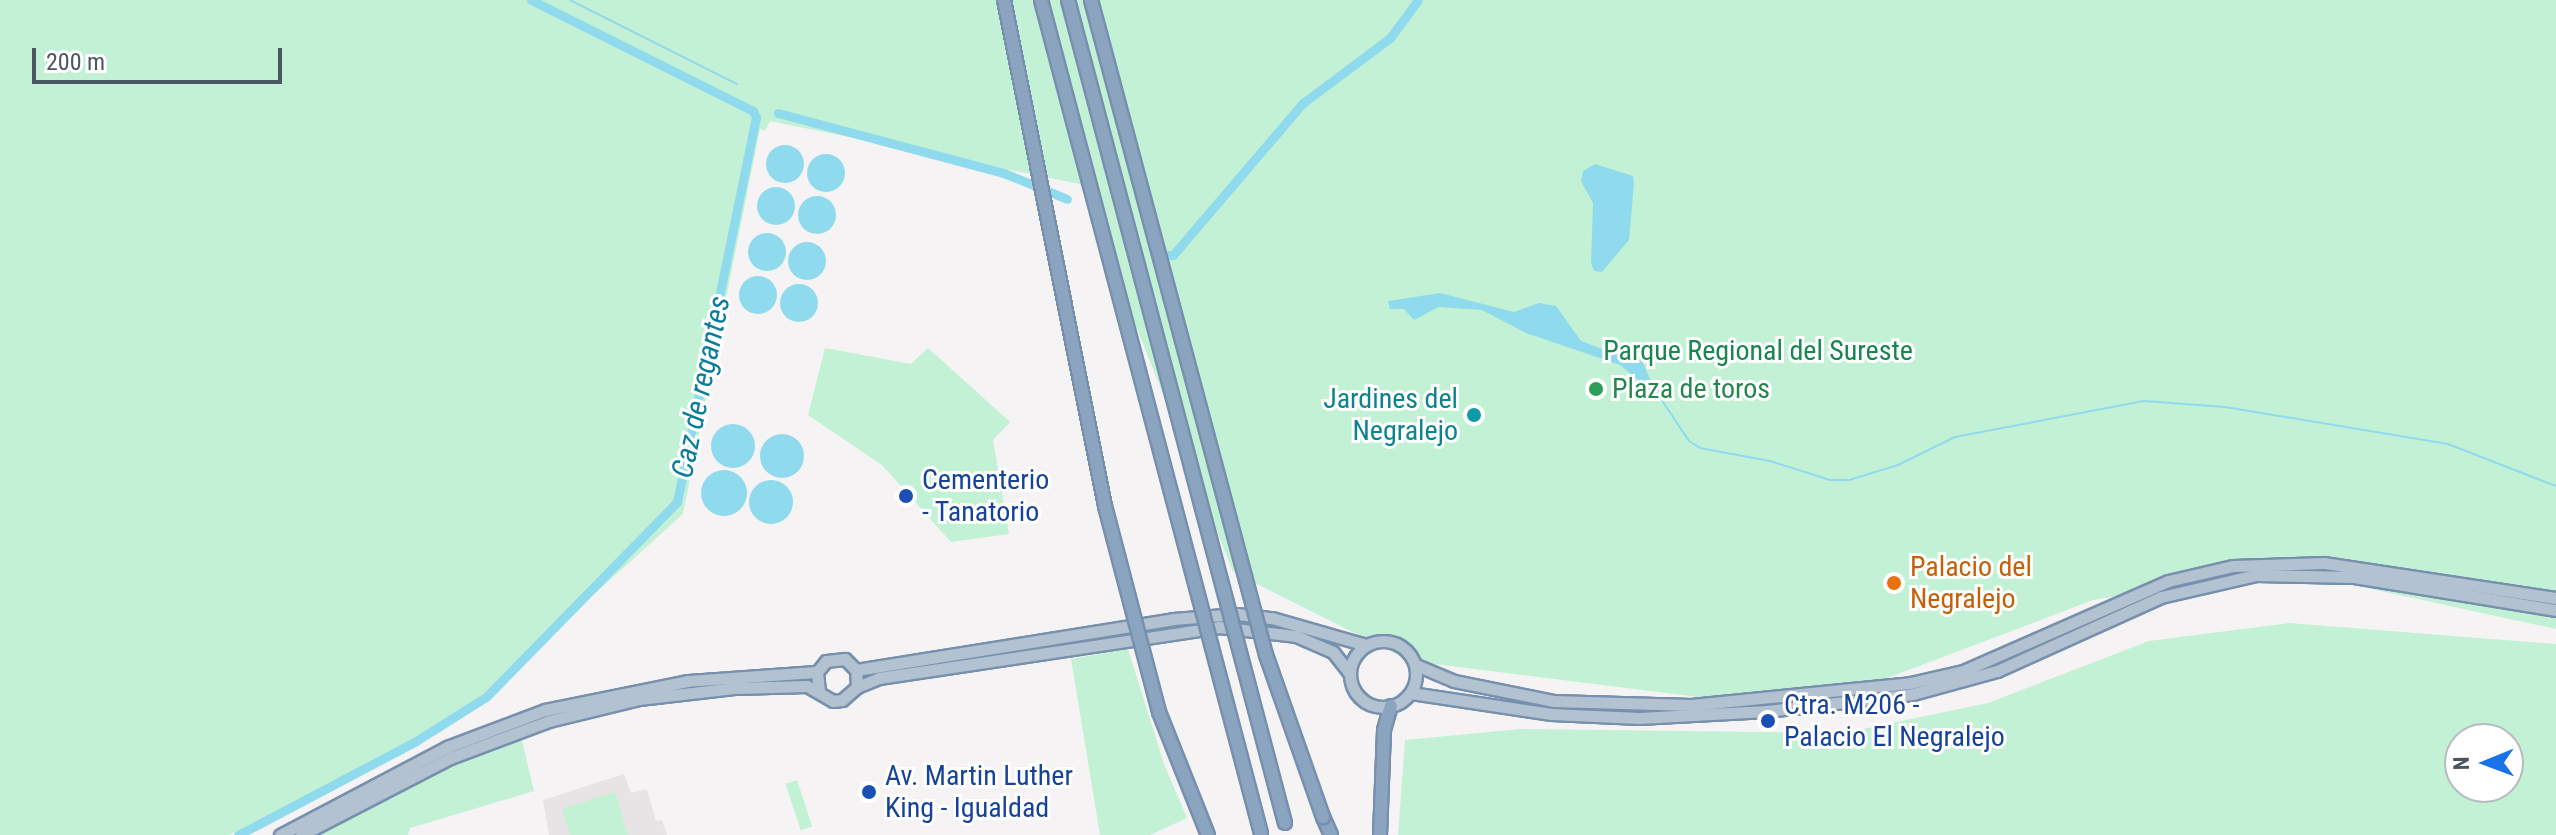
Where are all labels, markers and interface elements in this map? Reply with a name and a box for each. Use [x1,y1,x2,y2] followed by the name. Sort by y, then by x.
[36,32,286,82] scale bar
[46,48,105,76] text: 200 m
[664,293,738,481] water label: Caz de regantes
[1603,334,1913,368] park label: Parque Regional del Sureste
[1612,372,1770,406] place label: Plaza de toros
[1587,380,1605,398] marker: Plaza de toros
[1323,382,1458,448] place label: Jardines del Negralejo
[1465,406,1483,424] marker: Jardines del Negralejo
[922,463,1049,529] place label: Cementerio - Tanatorio
[897,487,915,505] marker: Cementerio - Tanatorio
[1910,550,2032,616] place label: Palacio del Negralejo
[1885,574,1903,592] marker: Palacio del Negralejo
[1784,688,2005,754] place label: Ctra. M206 - Palacio El Negralejo
[1759,712,1777,730] marker: Ctra. M206 - Palacio El Negralejo
[2444,723,2524,803] north arrow
[2449,756,2474,770] text: N
[885,759,1073,825] place label: Av. Martin Luther King - Igualdad
[860,783,878,801] marker: Av. Martin Luther King - Igualdad

